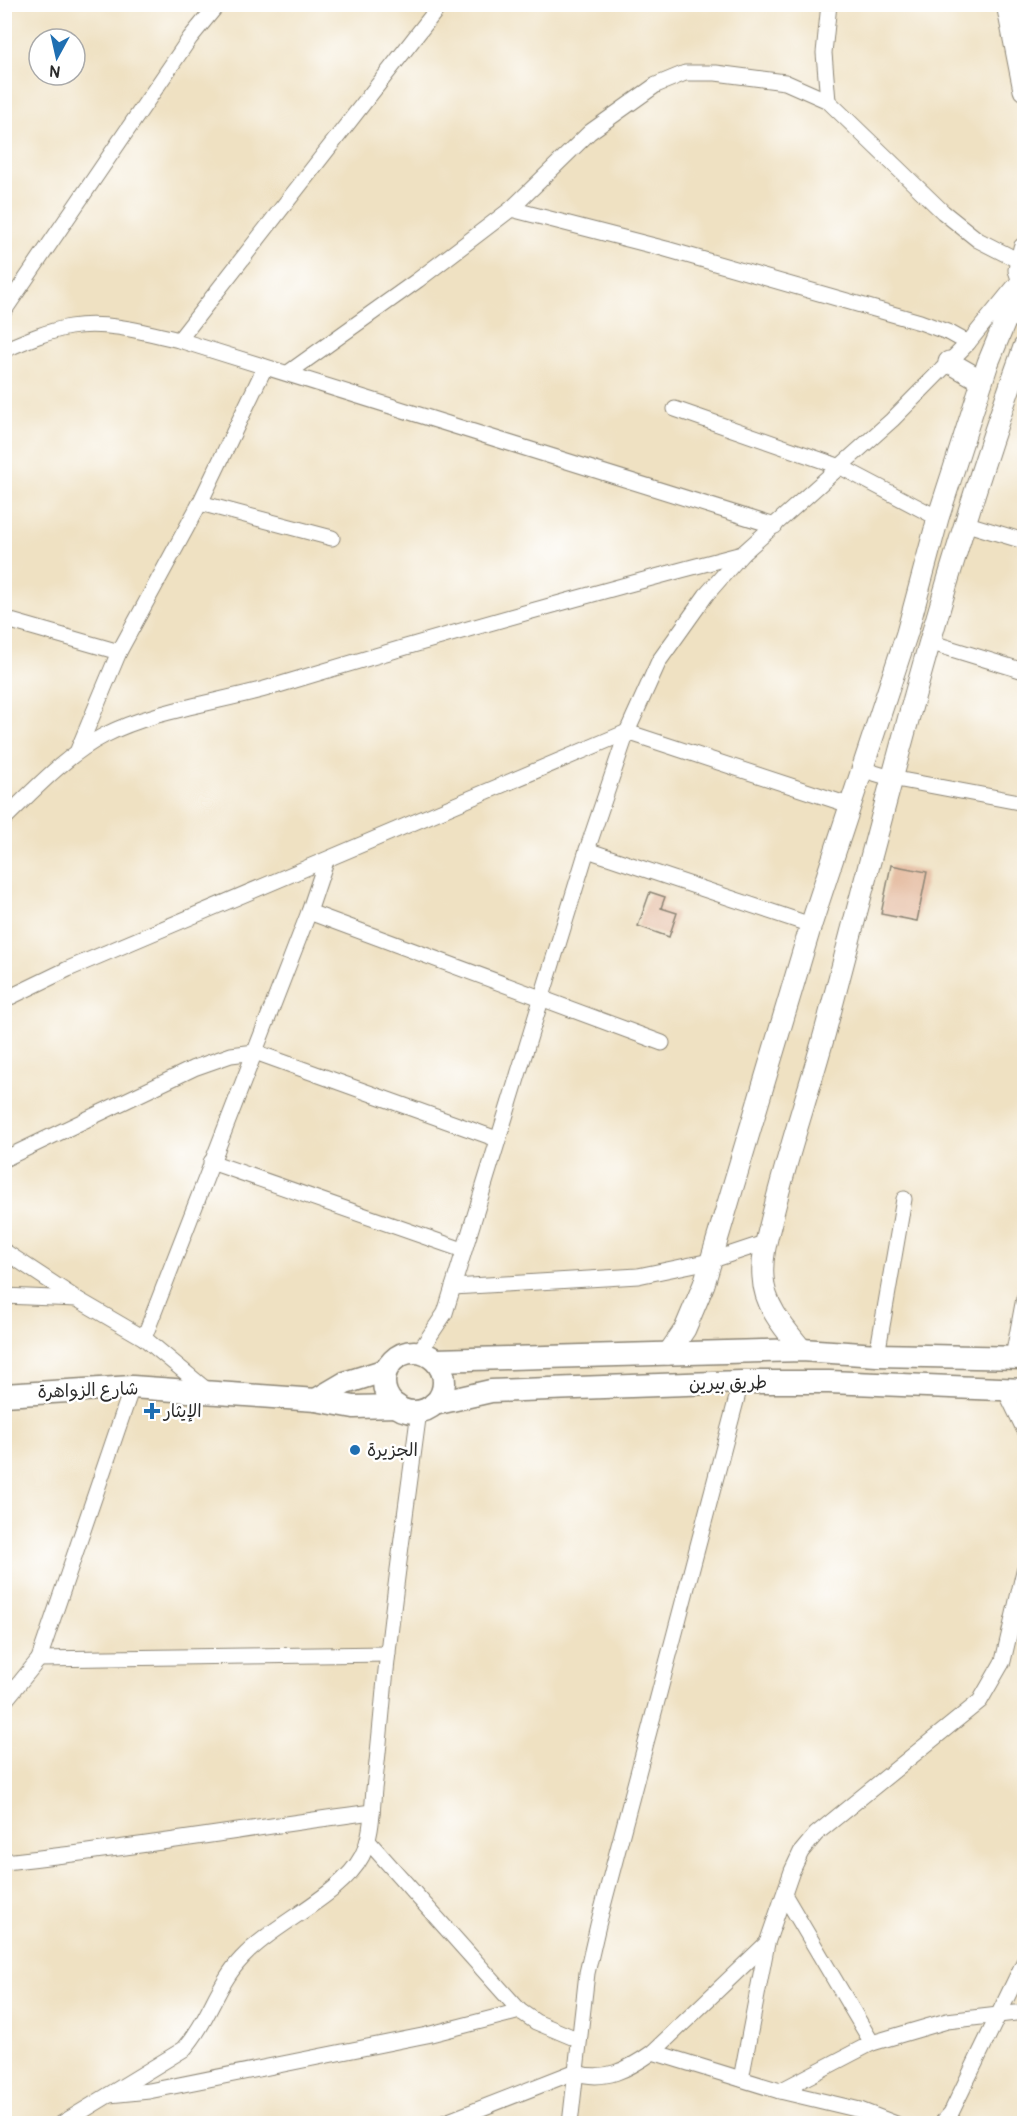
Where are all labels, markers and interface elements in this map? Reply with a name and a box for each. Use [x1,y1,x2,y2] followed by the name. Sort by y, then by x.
[27,27,87,87] north arrow
[48,60,62,82] text: N
[689,1371,767,1396] street label: طريق بيرين
[37,1377,139,1404] street label: شارع الزواهرة
[162,1400,202,1423] place label: الإيثار
[145,1404,159,1418] marker: الإيثار
[367,1439,418,1462] place label: الجزيرة
[348,1443,362,1457] marker: الجزيرة

